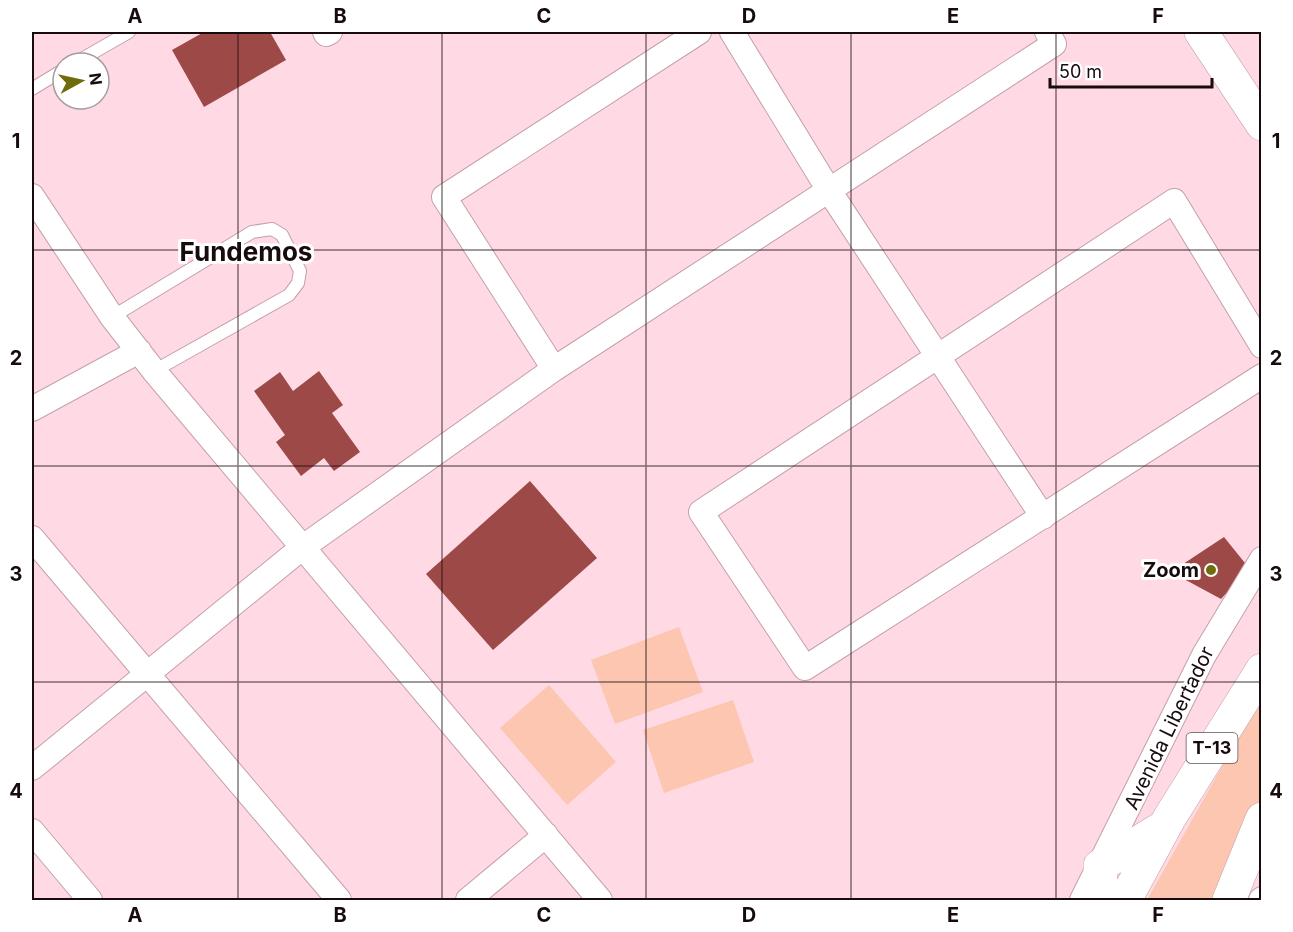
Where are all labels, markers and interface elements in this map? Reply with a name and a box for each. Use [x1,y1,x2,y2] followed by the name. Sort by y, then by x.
[128,4,143,28] text: A
[333,4,347,28] text: B
[537,4,551,28] text: C
[742,4,756,28] text: D
[947,4,959,28] text: E
[1152,4,1164,28] text: F
[51,51,111,111] north arrow
[1050,51,1212,89] scale bar
[1059,61,1102,82] text: 50 m
[85,71,107,86] text: N
[12,129,20,153] text: 1
[1272,129,1280,153] text: 1
[180,236,312,267] district label: Fundemos
[10,346,22,370] text: 2
[1270,346,1282,370] text: 2
[1143,558,1199,582] place label: Zoom
[10,562,22,586] text: 3
[1270,562,1282,586] text: 3
[1204,563,1218,577] marker: Zoom
[1119,642,1219,813] street label: Avenida Libertador
[1186,733,1238,763] road number: T-13
[9,779,23,803] text: 4
[1269,779,1283,803] text: 4
[128,903,143,927] text: A
[333,903,347,927] text: B
[537,903,551,927] text: C
[742,903,756,927] text: D
[947,903,959,927] text: E
[1152,903,1164,927] text: F

